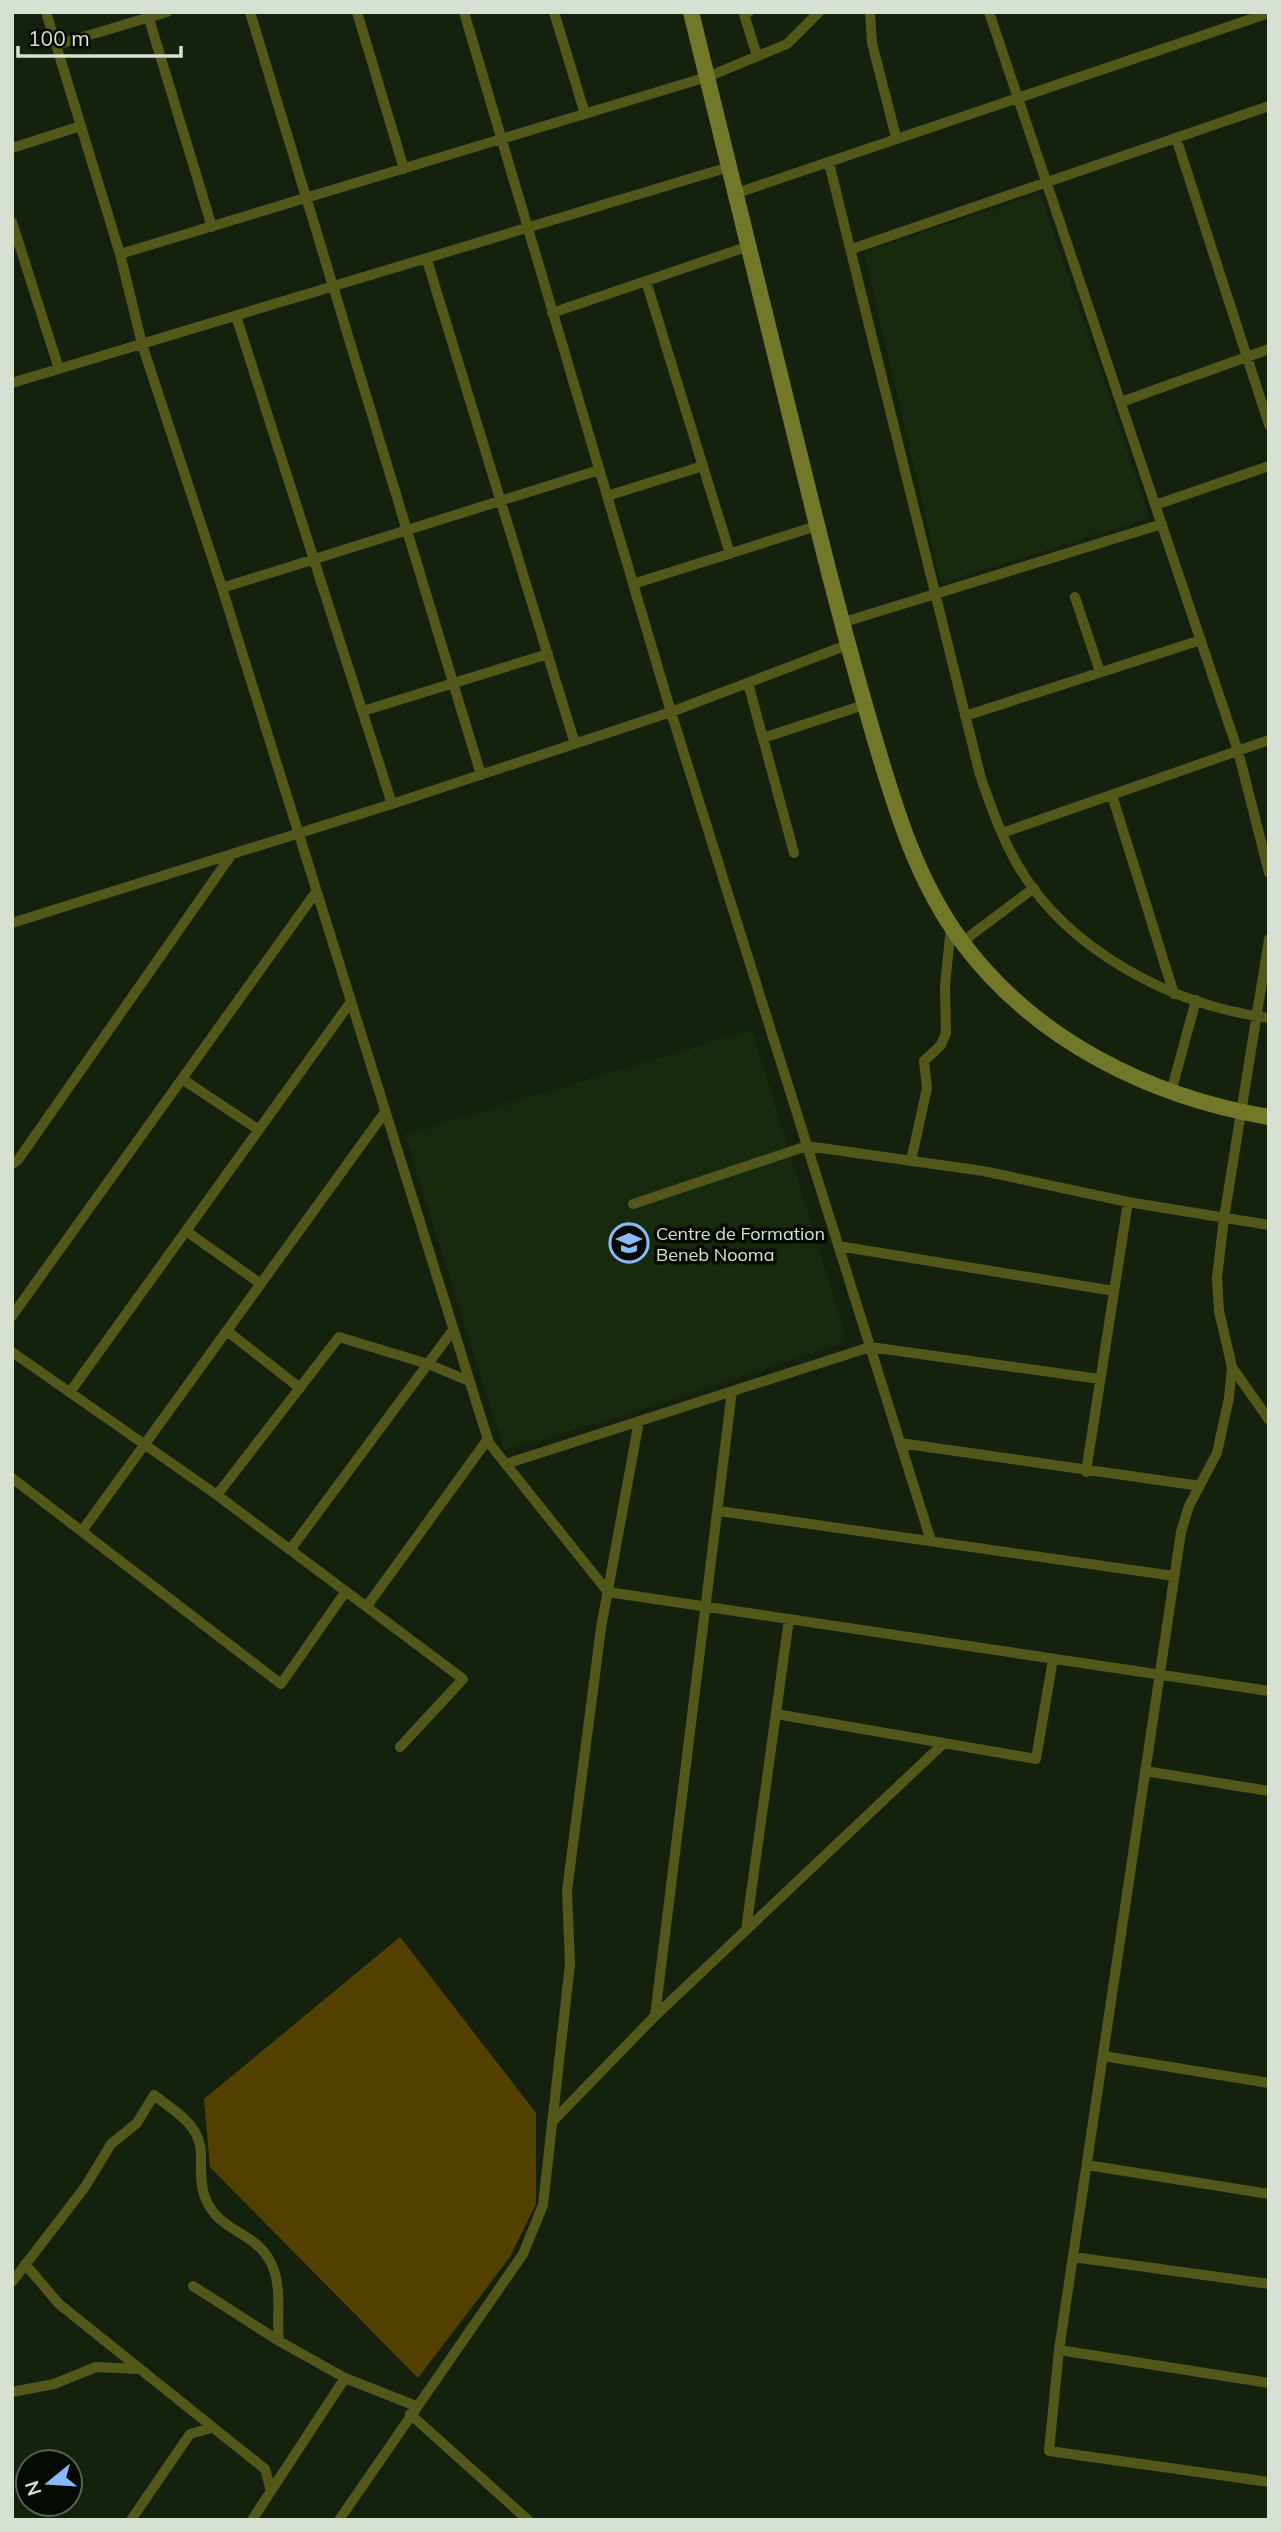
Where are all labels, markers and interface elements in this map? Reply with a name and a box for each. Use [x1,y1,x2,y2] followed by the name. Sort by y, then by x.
[18,14,180,58] scale bar
[28,25,90,51] text: 100 m
[608,1222,650,1264] school or university icon: Centre de Formation Beneb Nooma
[656,1222,825,1266] place label: Centre de Formation Beneb Nooma
[14,2448,84,2518] north arrow
[19,2478,46,2499] text: N

